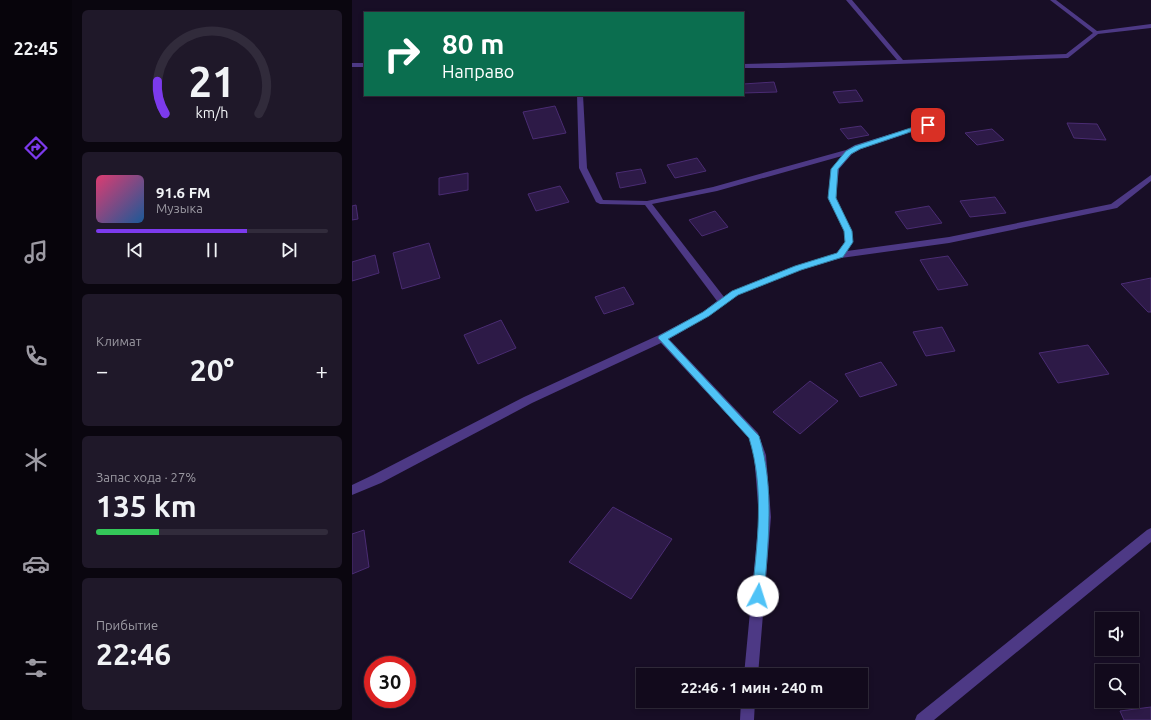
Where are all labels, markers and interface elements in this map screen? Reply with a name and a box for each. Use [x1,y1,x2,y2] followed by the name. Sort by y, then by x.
[376,28,428,80] icon: right
[442,28,504,59] text: 80 m
[13,38,59,58] text: 22:45
[189,58,235,105] text: 21
[442,61,514,81] text: Направо
[196,105,228,121] text: km/h
[911,108,945,142] pin
[917,114,939,136] icon: arrive
[22,134,50,162] icon: directions
[156,184,210,201] text: 91.6 FM
[156,201,203,215] text: Музыка
[22,238,50,266] icon: music
[124,239,146,261] icon: previous
[201,239,223,261] icon: pause
[278,239,300,261] icon: next
[96,334,141,348] text: Климат
[22,342,50,370] icon: phone
[190,353,234,387] text: 20°
[96,358,108,383] text: −
[316,358,328,383] text: +
[22,446,50,474] icon: climate
[96,470,196,484] text: Запас хода · 27%
[96,489,197,523] text: 135 km
[22,550,50,578] icon: car
[737,575,779,617] position arrow
[1095,612,1139,708] map controls
[1095,612,1139,656] button: sound
[96,618,158,632] text: Прибытие
[96,637,171,671] text: 22:46
[22,654,50,682] icon: filters
[364,656,416,708] speed limit sign: 30
[1095,664,1139,708] button: search
[681,679,823,696] text: 22:46 · 1 мин · 240 m

